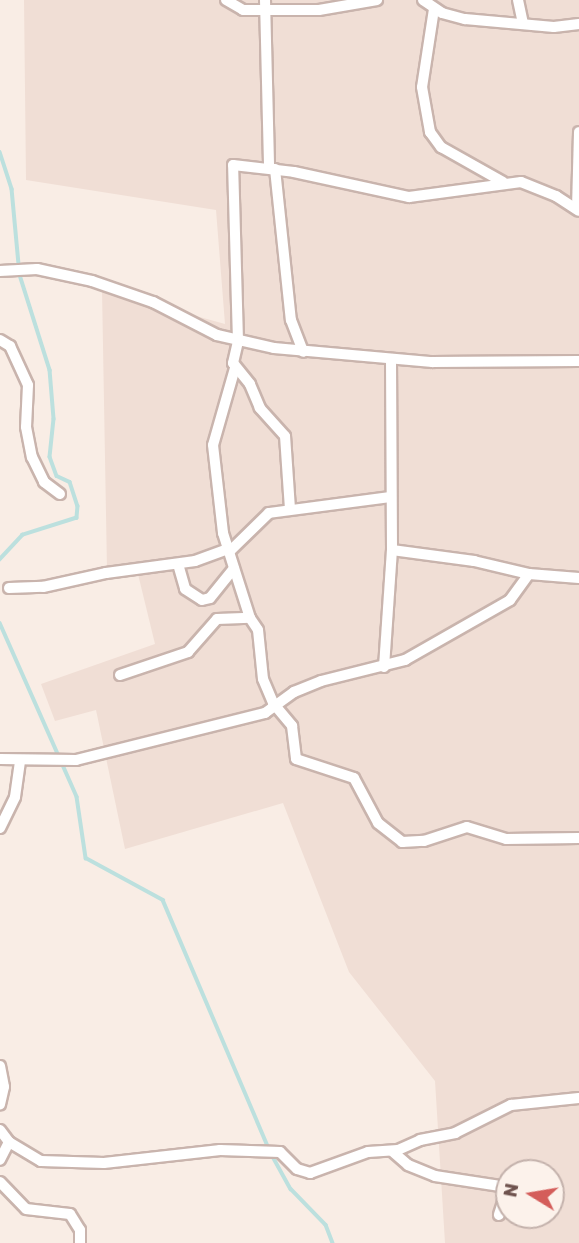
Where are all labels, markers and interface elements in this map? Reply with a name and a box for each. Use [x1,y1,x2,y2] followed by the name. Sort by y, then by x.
[495,1159,565,1229] north arrow
[498,1181,523,1199] text: N

